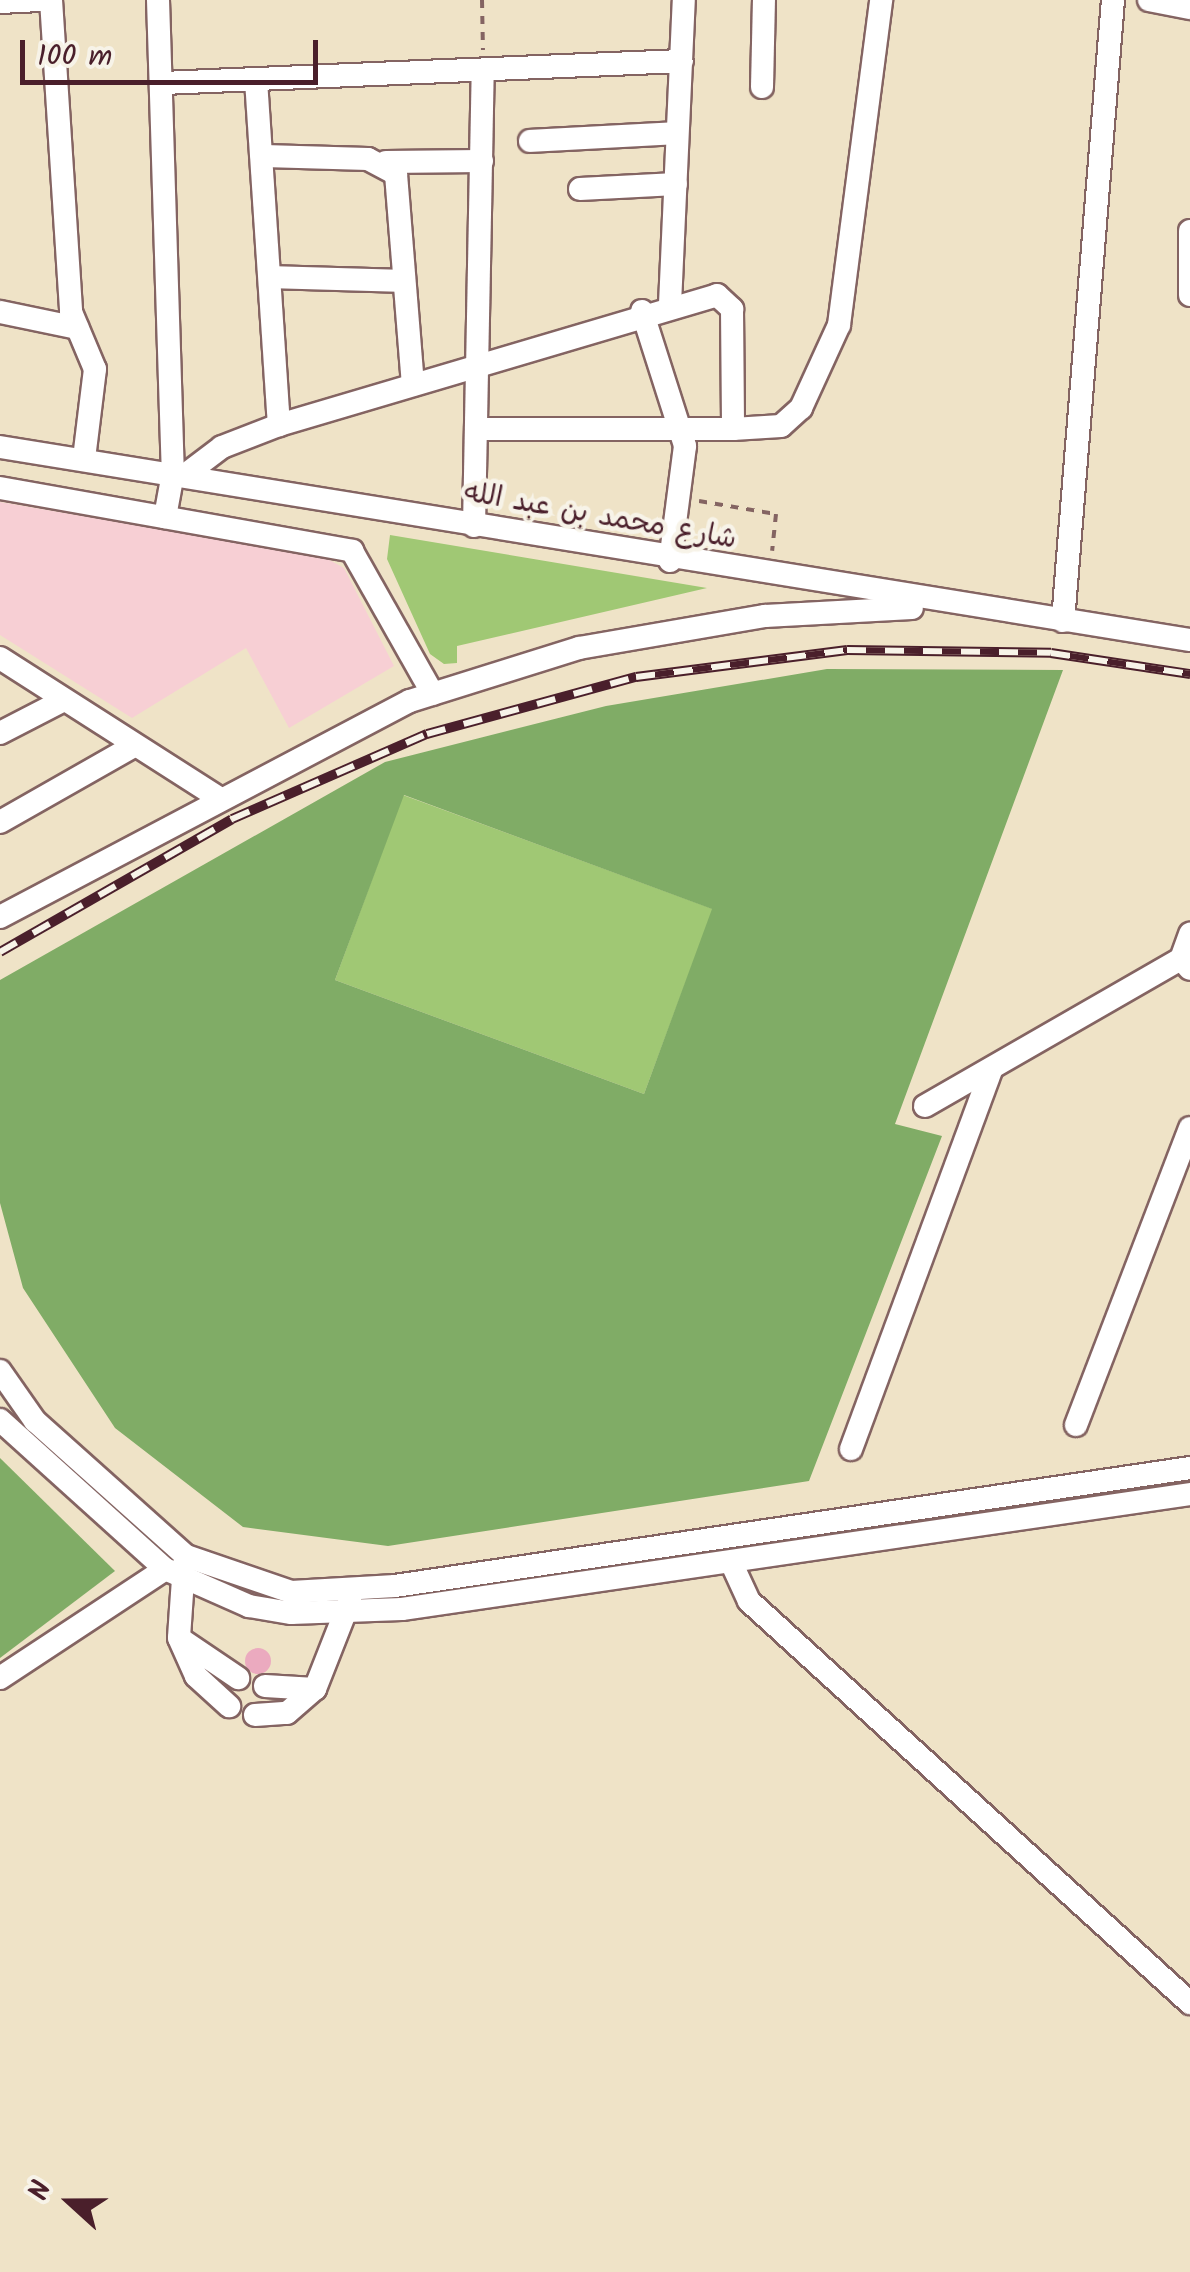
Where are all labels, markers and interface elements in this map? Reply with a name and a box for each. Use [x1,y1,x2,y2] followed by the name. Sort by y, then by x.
[25,20,322,82] scale bar
[37,33,112,81] text: 100 m
[461,477,739,557] street label: شارع محمد بن عبد الله
[20,2152,120,2252] north arrow
[17,2175,66,2207] text: N

